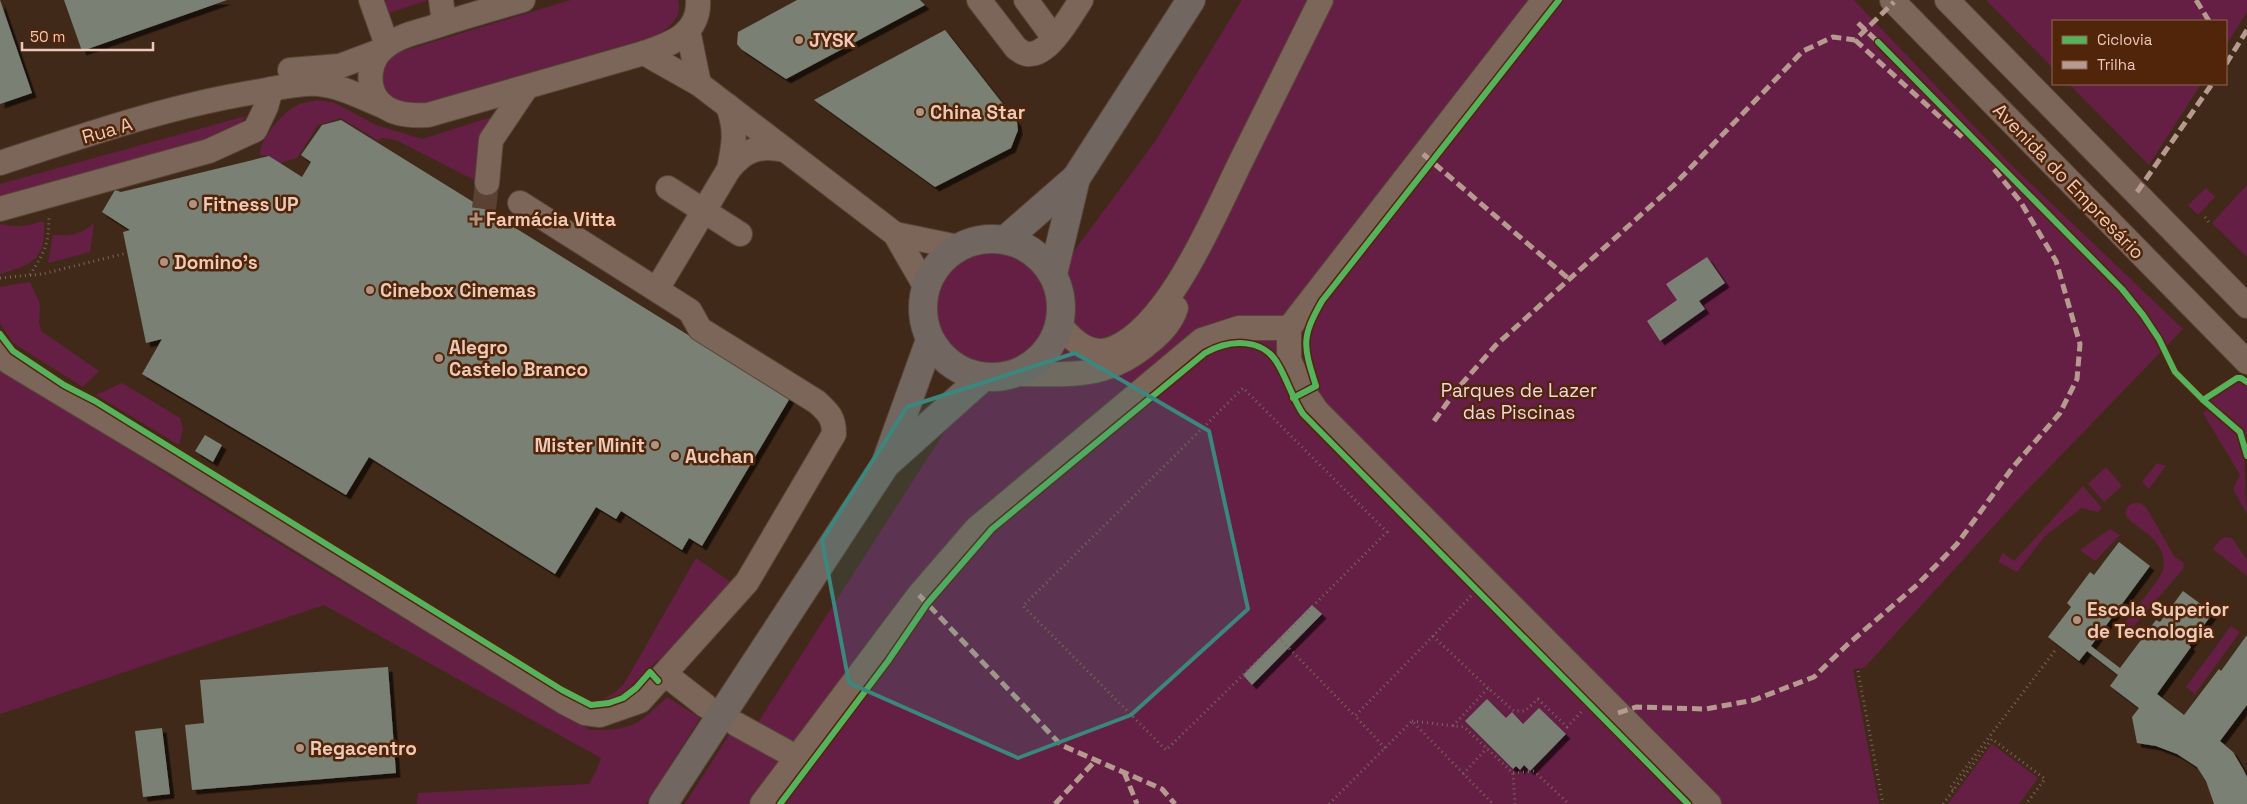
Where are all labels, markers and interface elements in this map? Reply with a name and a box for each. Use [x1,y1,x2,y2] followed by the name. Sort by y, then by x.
[22,20,154,52] scale bar
[2052,20,2227,85] legend
[30,27,65,46] text: 50 m
[809,28,856,53] place label: JYSK
[2097,30,2153,49] text: Ciclovia
[793,34,805,46] marker: JYSK
[2097,55,2136,74] text: Trilha
[1988,98,2150,265] street label: Avenida do Empresário
[930,100,1025,125] place label: China Star
[914,106,926,118] marker: China Star
[79,111,135,150] street label: Rua A
[203,192,299,217] place label: Fitness UP
[187,198,199,210] marker: Fitness UP
[486,207,616,232] place label: Farmácia Vitta
[470,213,482,225] marker: Farmácia Vitta
[174,250,258,275] place label: Domino's
[158,256,170,268] marker: Domino's
[380,278,536,303] place label: Cinebox Cinemas
[364,284,376,296] marker: Cinebox Cinemas
[449,335,588,382] place label: Alegro Castelo Branco
[433,352,445,364] marker: Alegro Castelo Branco
[1441,378,1597,425] park label: Parques de Lazer das Piscinas
[535,433,645,458] place label: Mister Minit
[649,439,661,451] marker: Mister Minit
[685,444,754,469] place label: Auchan
[669,450,681,462] marker: Auchan
[2087,597,2229,644] place label: Escola Superior de Tecnologia
[2071,614,2083,626] marker: Escola Superior de Tecnologia
[310,736,417,761] place label: Regacentro
[294,742,306,754] marker: Regacentro

